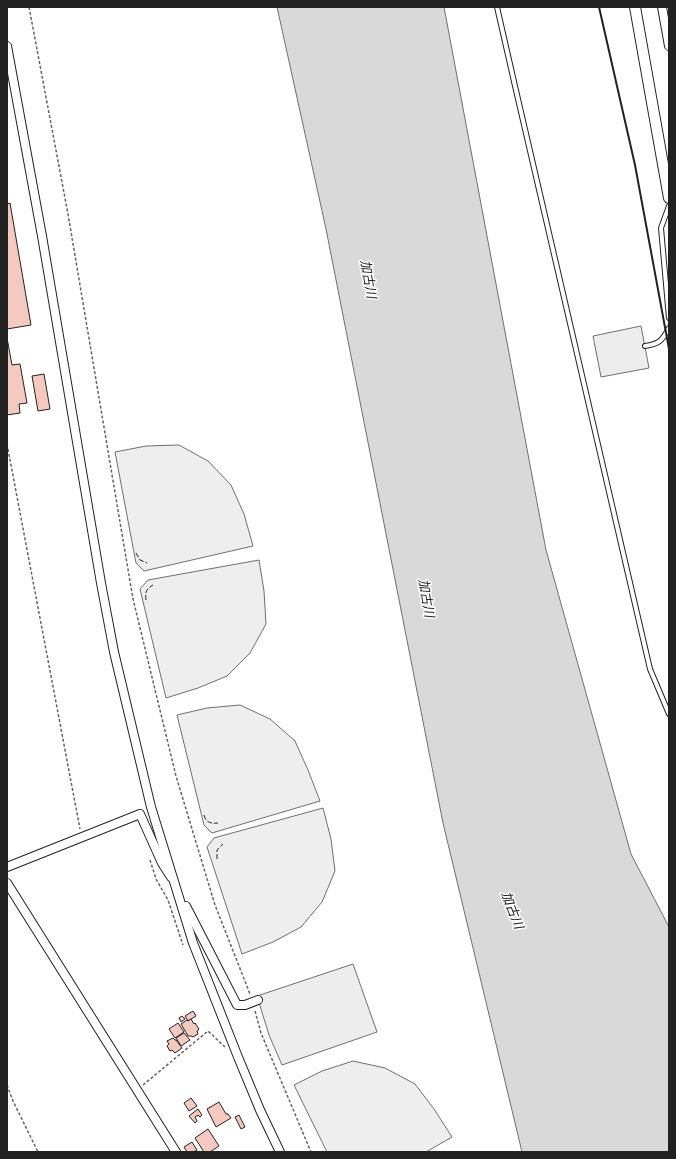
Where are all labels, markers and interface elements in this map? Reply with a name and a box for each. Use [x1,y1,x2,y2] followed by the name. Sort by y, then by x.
[358,259,380,302] water label: 加古川
[416,578,438,621] water label: 加古川
[499,889,527,933] water label: 加古川

